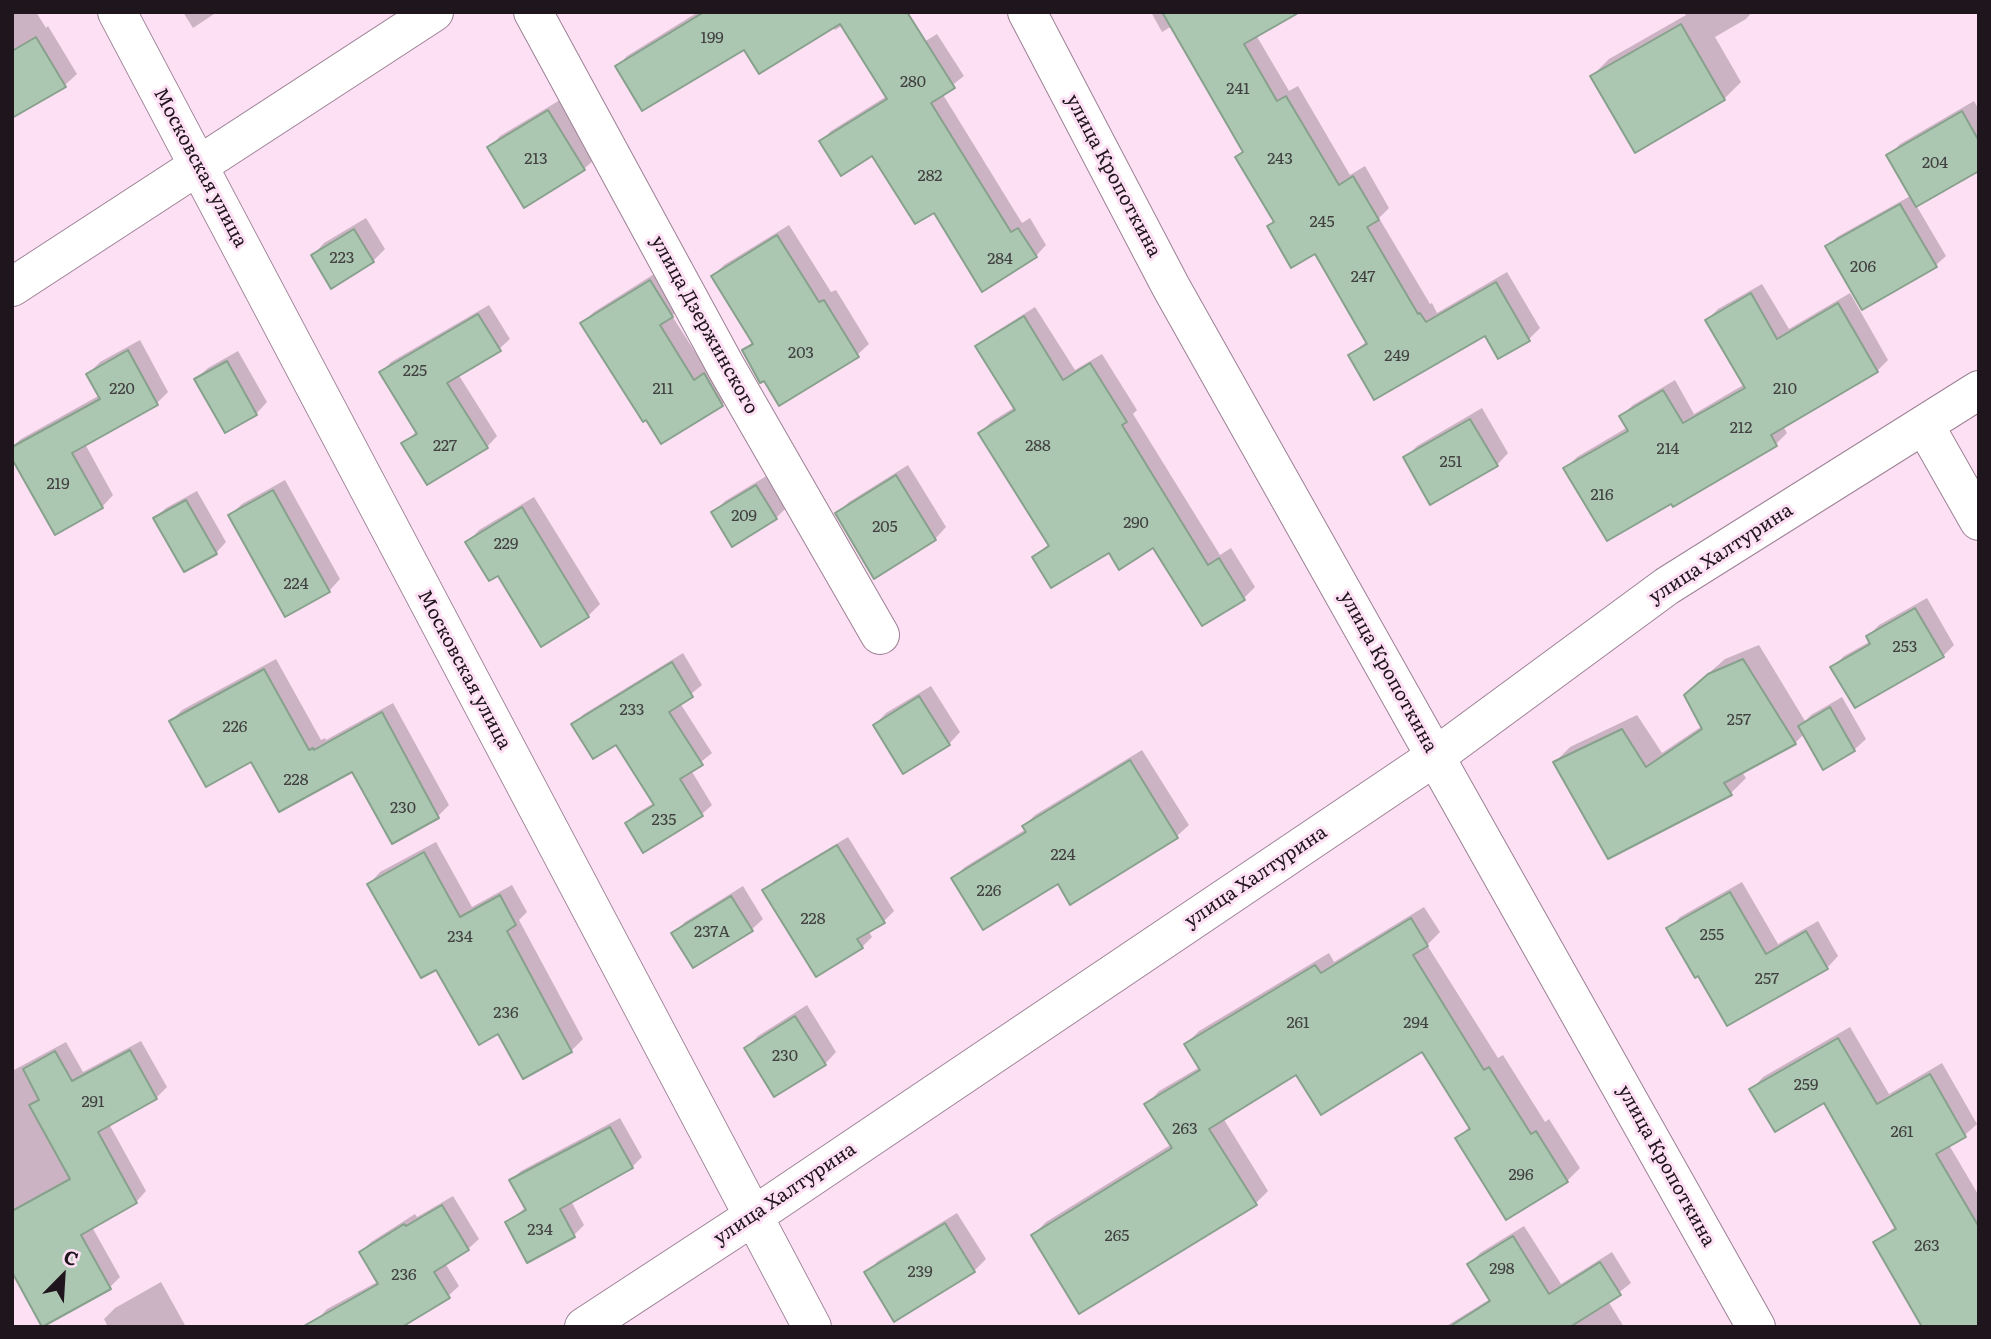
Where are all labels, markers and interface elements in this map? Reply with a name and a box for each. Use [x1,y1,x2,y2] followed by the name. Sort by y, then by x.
[700,28,724,48] house number: 199
[900,72,926,92] house number: 280
[1226,79,1250,99] house number: 241
[148,84,252,252] street label: Московская улица
[1060,91,1166,261] street label: улица Кропоткина
[524,149,548,169] house number: 213
[1267,149,1293,169] house number: 243
[1922,153,1948,173] house number: 204
[918,166,942,186] house number: 282
[1309,212,1335,232] house number: 245
[645,232,763,418] street label: улица Дзержинского
[330,248,354,268] house number: 223
[987,249,1013,269] house number: 284
[1850,257,1876,277] house number: 206
[1351,267,1375,287] house number: 247
[788,343,814,363] house number: 203
[1384,346,1410,366] house number: 249
[403,361,427,381] house number: 225
[109,379,135,399] house number: 220
[652,379,674,399] house number: 211
[1773,379,1797,399] house number: 210
[1730,418,1752,438] house number: 212
[433,436,457,456] house number: 227
[1025,436,1051,456] house number: 288
[1657,439,1679,459] house number: 214
[1440,452,1462,472] house number: 251
[47,474,69,494] house number: 219
[1590,485,1614,505] house number: 216
[1645,499,1797,609] street label: улица Халтурина
[731,506,757,526] house number: 209
[1123,513,1149,533] house number: 290
[872,517,898,537] house number: 205
[494,534,518,554] house number: 229
[283,574,309,594] house number: 224
[412,586,516,754] street label: Московская улица
[1334,587,1442,757] street label: улица Кропоткина
[1893,637,1917,657] house number: 253
[620,700,644,720] house number: 233
[1727,710,1751,730] house number: 257
[223,717,247,737] house number: 226
[283,770,309,790] house number: 228
[390,798,416,818] house number: 230
[652,810,676,830] house number: 235
[1180,821,1332,933] street label: улица Халтурина
[1050,845,1076,865] house number: 224
[977,881,1001,901] house number: 226
[800,909,826,929] house number: 228
[694,922,730,942] house number: 237А
[1700,925,1724,945] house number: 255
[447,927,473,947] house number: 234
[1755,969,1779,989] house number: 257
[493,1003,519,1023] house number: 236
[1286,1013,1310,1033] house number: 261
[1403,1013,1429,1033] house number: 294
[772,1046,798,1066] house number: 230
[1794,1075,1818,1095] house number: 259
[1612,1081,1720,1251] street label: улица Кропоткина
[82,1092,104,1112] house number: 291
[1172,1119,1198,1139] house number: 263
[1890,1122,1914,1142] house number: 261
[709,1138,861,1250] street label: улица Халтурина
[1508,1165,1534,1185] house number: 296
[527,1220,553,1240] house number: 234
[1105,1226,1129,1246] house number: 265
[1914,1236,1940,1256] house number: 263
[28,1241,98,1311] north arrow
[60,1241,83,1272] text: С
[1489,1259,1515,1279] house number: 298
[907,1262,933,1282] house number: 239
[391,1265,417,1285] house number: 236

